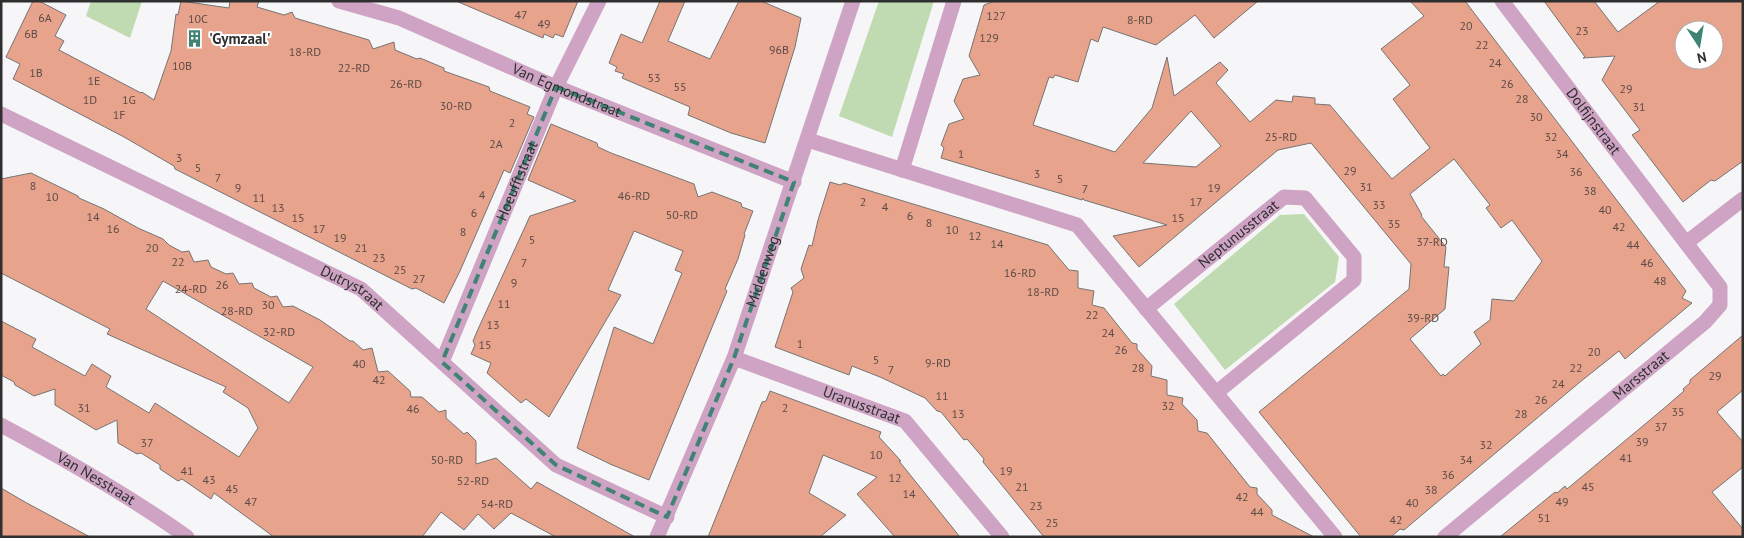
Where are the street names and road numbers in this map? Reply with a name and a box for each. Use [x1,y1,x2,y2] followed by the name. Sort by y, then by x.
[508,58,624,121] street label: Van Egmondstraat
[1562,84,1625,158] street label: Dolfijnstraat
[492,138,542,224] street label: Hoeufftstraat
[1194,195,1282,272] street label: Neptunusstraat
[742,233,783,310] street label: Middenweg
[317,261,388,314] street label: Dutrystraat
[1608,346,1672,404] street label: Marsstraat
[820,382,903,428] street label: Uranusstraat
[53,447,139,509] street label: Van Nesstraat

